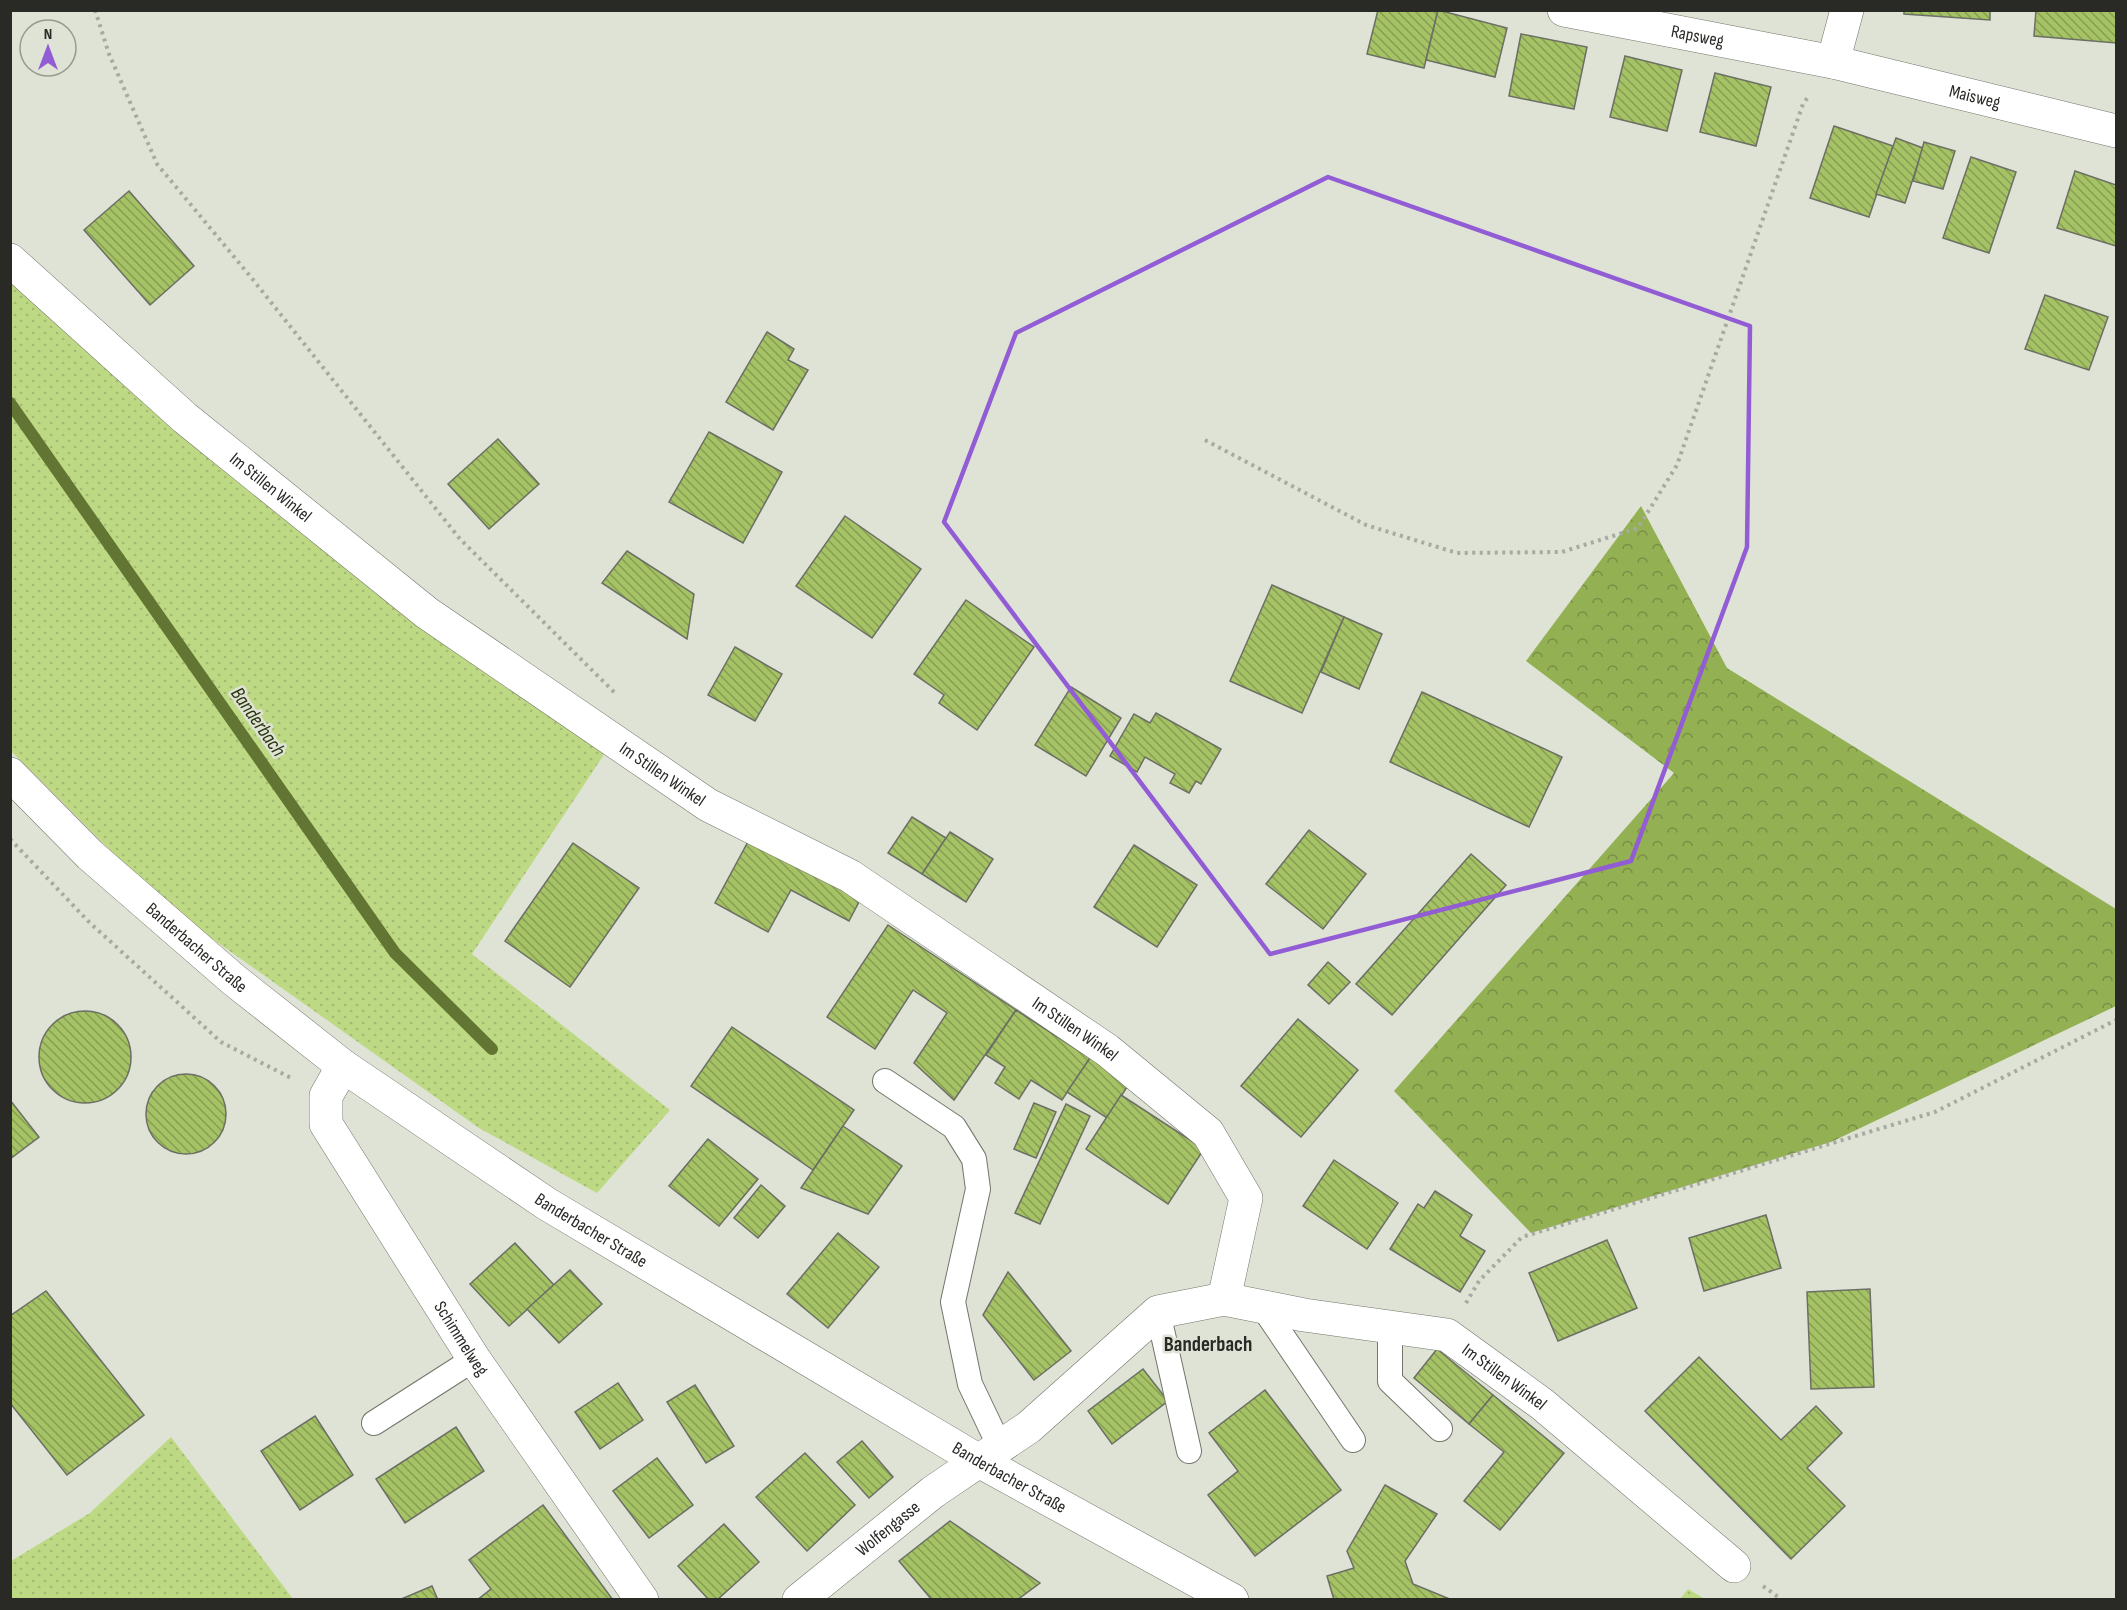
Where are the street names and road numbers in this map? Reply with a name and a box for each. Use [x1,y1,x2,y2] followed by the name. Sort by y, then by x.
[1669,20,1726,51] street label: Rapsweg
[1947,80,2003,113] street label: Maisweg
[226,448,316,526] street label: Im Stillen Winkel
[616,737,710,811] street label: Im Stillen Winkel
[142,898,252,997] street label: Banderbacher Straße
[1029,992,1123,1065] street label: Im Stillen Winkel
[531,1188,651,1272] street label: Banderbacher Straße
[430,1297,493,1380] street label: Schimmelweg
[1458,1339,1551,1414] street label: Im Stillen Winkel
[949,1437,1070,1518] street label: Banderbacher Straße
[852,1496,924,1560] street label: Wolfengasse

